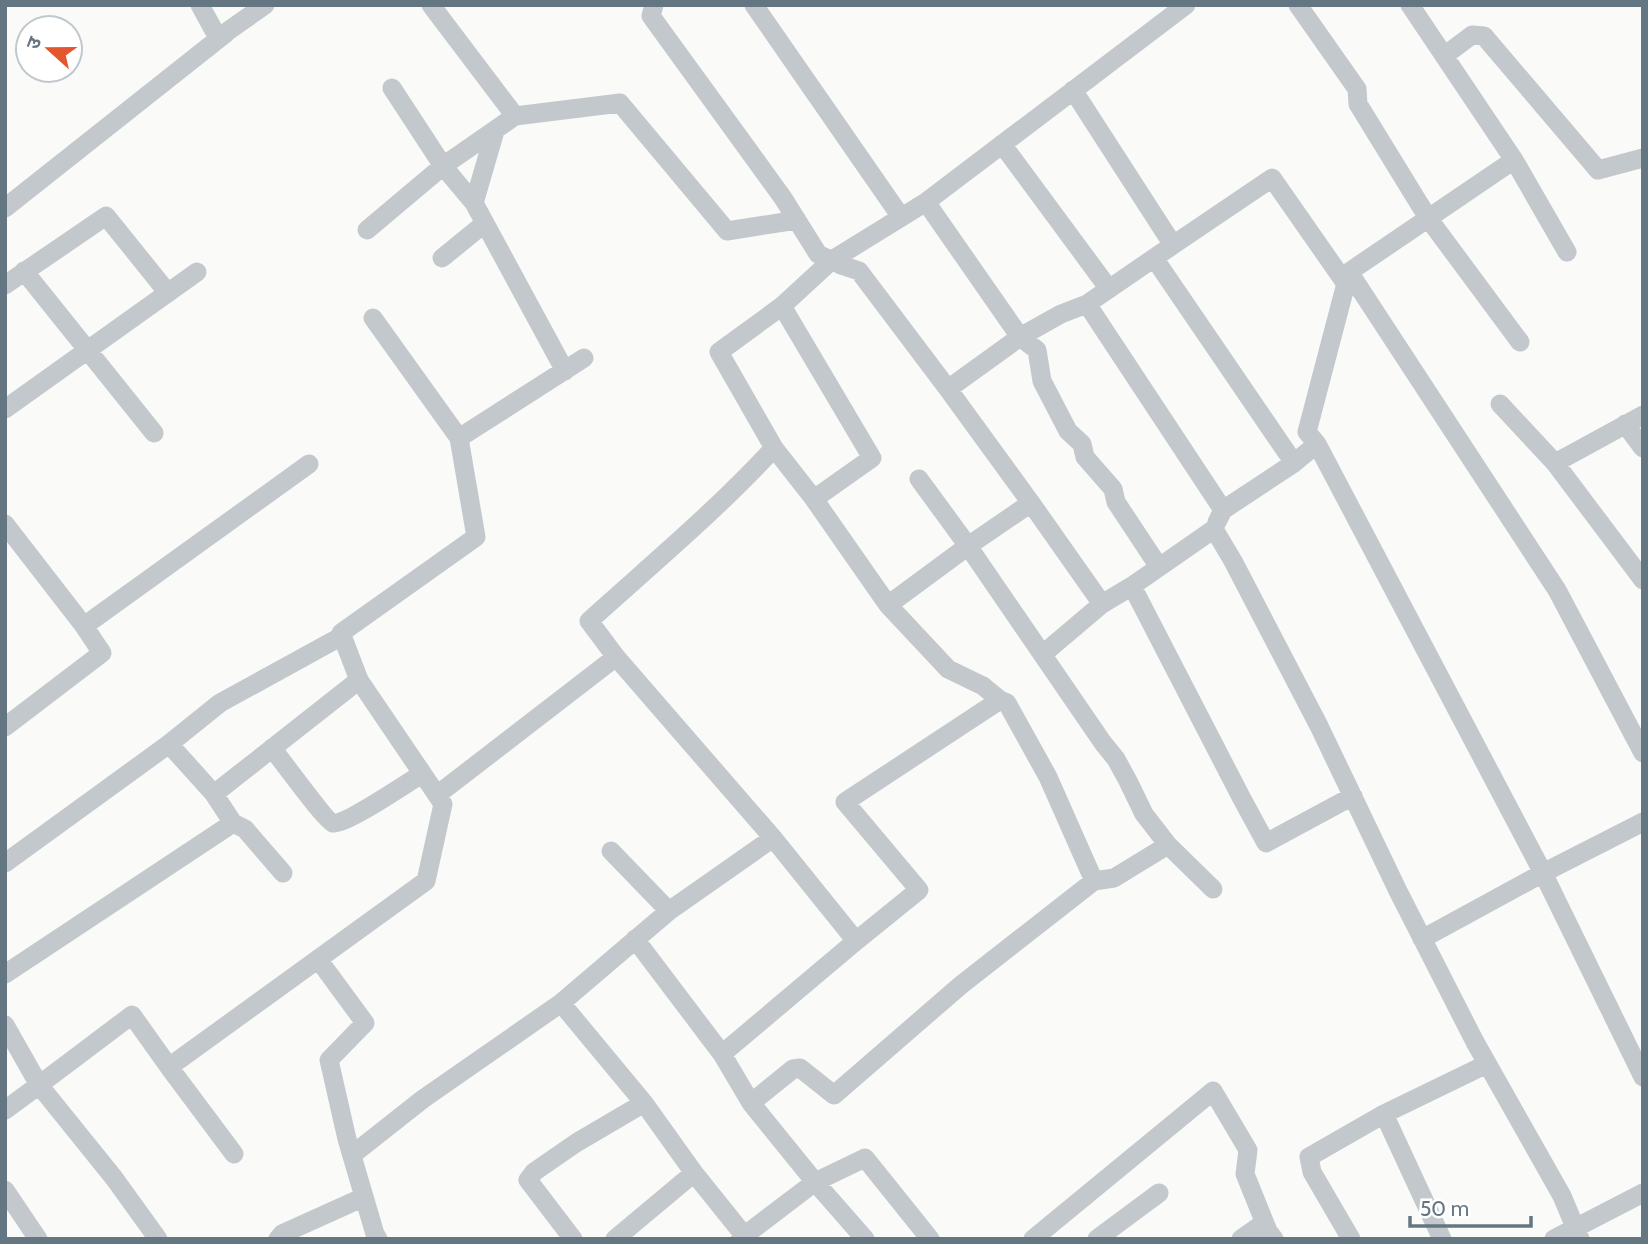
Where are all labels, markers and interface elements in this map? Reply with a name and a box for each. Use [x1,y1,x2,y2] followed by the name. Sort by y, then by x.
[14,14,84,84] north arrow
[21,33,47,52] text: उ
[1410,1184,1531,1228] scale bar
[1420,1196,1469,1221] text: 50 m

